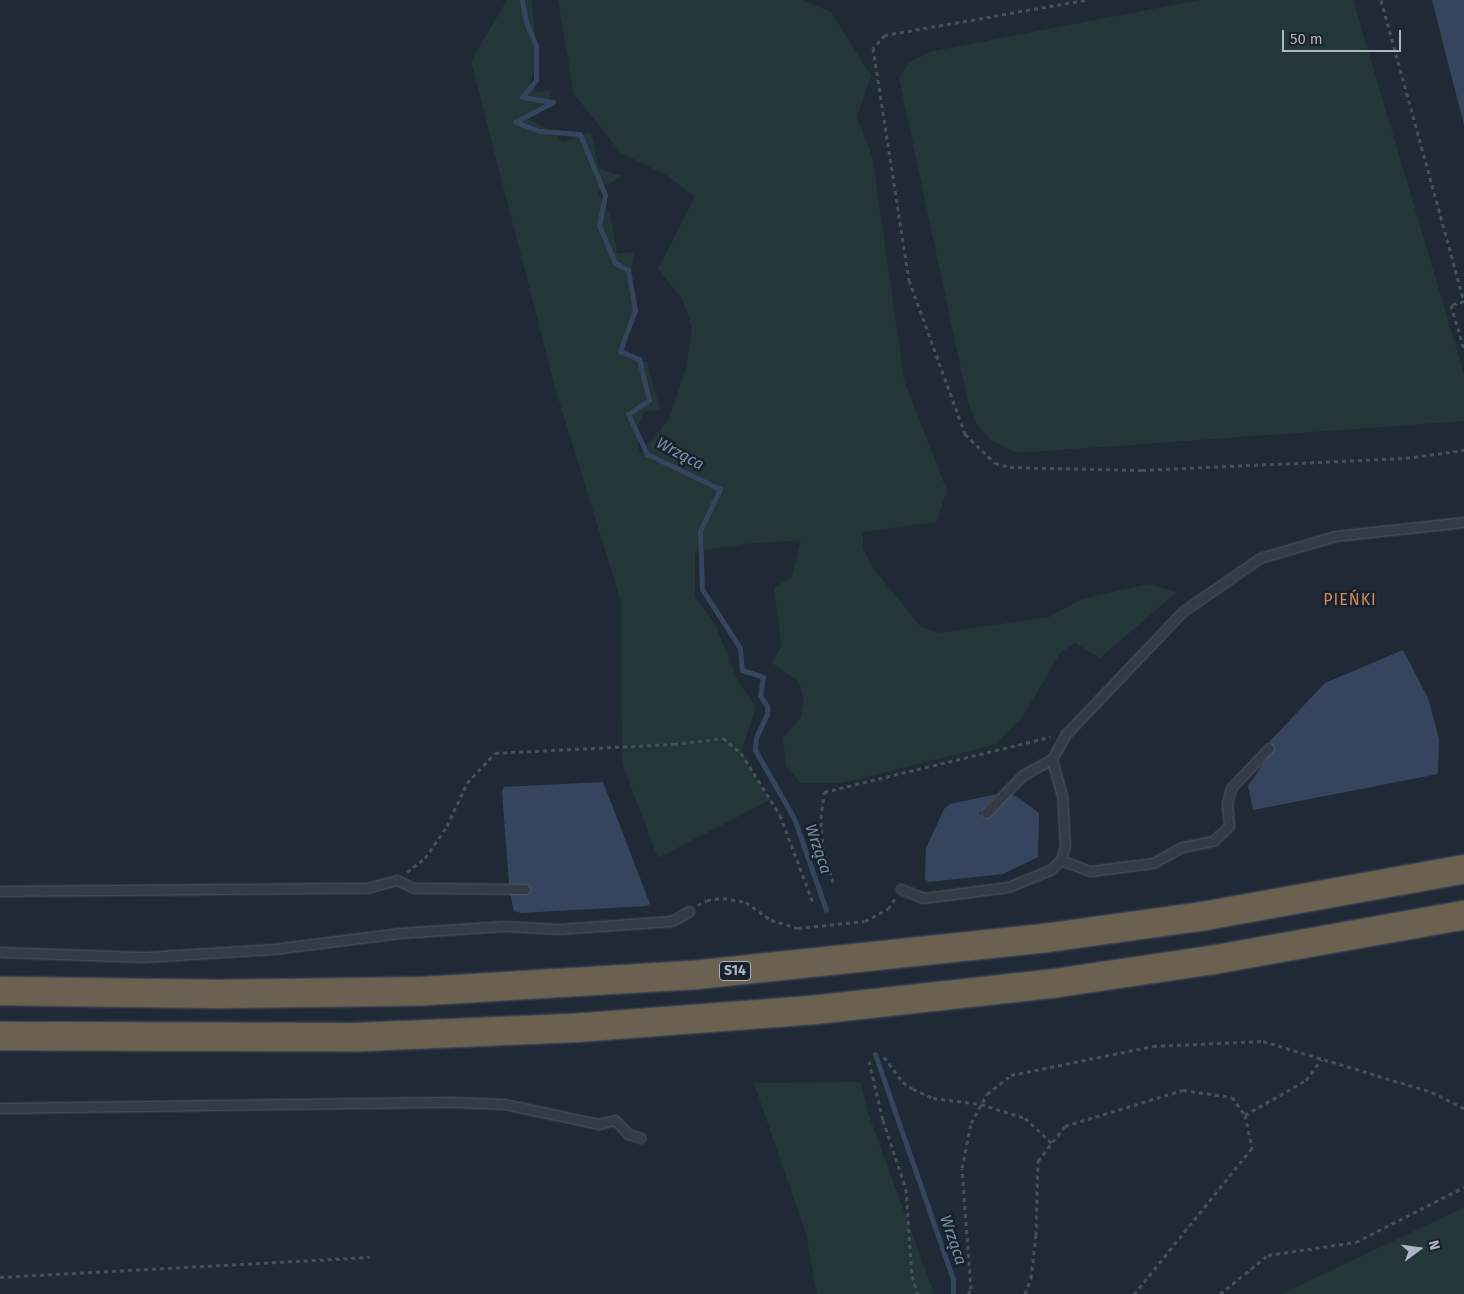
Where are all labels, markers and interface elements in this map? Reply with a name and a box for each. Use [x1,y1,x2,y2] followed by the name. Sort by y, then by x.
[1284,20,1403,52] scale bar
[1290,30,1323,48] text: 50 m
[653,434,707,474] water label: Wrząca
[1322,590,1378,610] district label: PIEŃKI
[801,822,835,876] water label: Wrząca
[719,959,751,982] road number: S14
[936,1213,970,1267] water label: Wrząca
[1394,1224,1444,1274] north arrow
[1425,1239,1443,1252] text: N

